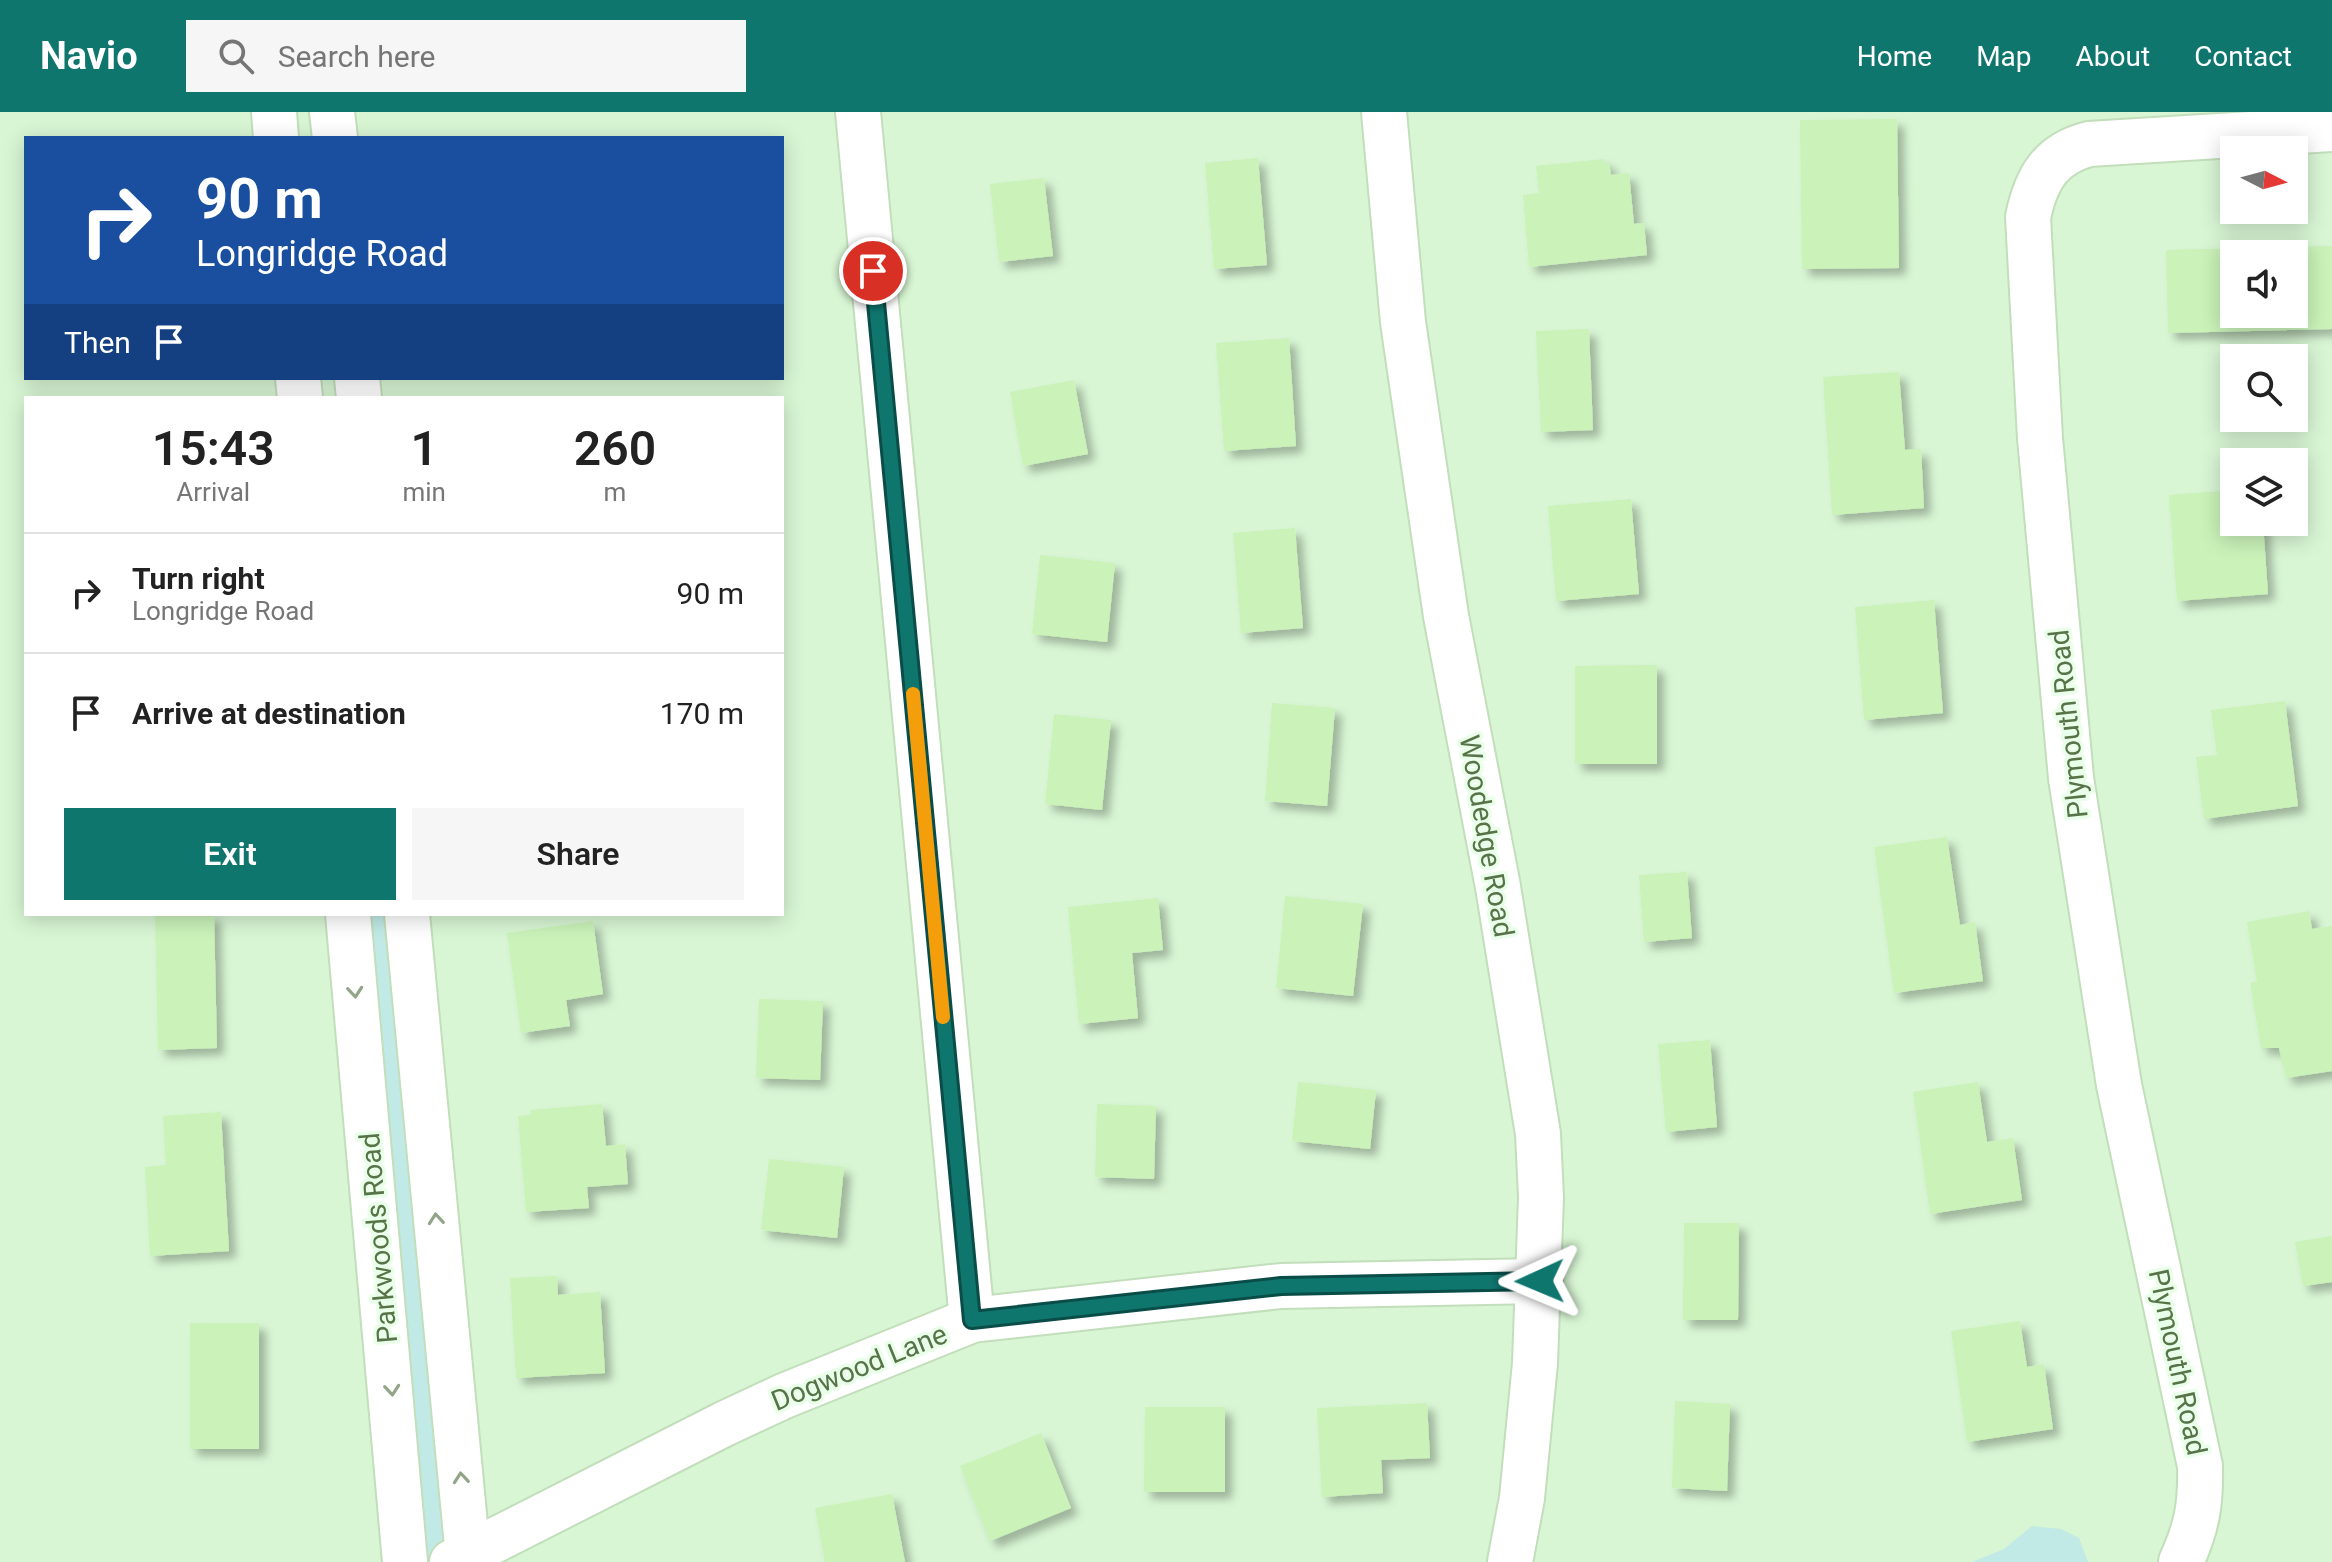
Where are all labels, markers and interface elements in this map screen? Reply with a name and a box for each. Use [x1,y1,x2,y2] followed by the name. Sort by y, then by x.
[186,20,746,92] search box
[40,34,138,78] text: Navio
[214,34,258,78] icon: search
[278,39,435,74] text: Search here
[1857,40,1932,73] text: Home
[1976,40,2032,73] text: Map
[2076,40,2150,73] text: About
[2194,40,2292,73] text: Contact
[2220,136,2308,224] north arrow
[2220,136,2308,536] map controls
[196,166,323,232] text: 90 m
[64,168,168,272] icon: right
[196,233,448,275] text: Longridge Road
[839,237,907,305] pin
[2220,240,2308,328] button: sound
[851,249,895,293] icon: arrive
[147,320,191,364] icon: arrive
[64,325,131,360] text: Then
[2220,344,2308,432] button: search
[152,420,275,477] text: 15:43
[411,420,438,477] text: 1
[574,420,656,477] text: 260
[2220,448,2308,536] button: layers
[176,477,250,507] text: Arrival
[402,477,446,507] text: min
[604,477,626,507] text: m
[132,561,265,596] text: Turn right
[64,571,108,615] icon: right
[677,576,744,611] text: 90 m
[132,596,314,626] text: Longridge Road
[2042,628,2095,820] street label: Plymouth Road
[64,691,108,735] icon: arrive
[132,696,406,731] text: Arrive at destination
[660,696,744,731] text: 170 m
[1452,733,1521,940] street label: Woodedge Road
[64,808,396,900] button: Exit
[412,808,744,900] button: Share
[347,986,364,999] one-way arrow
[353,1131,404,1344] street label: Parkwoods Road
[428,1212,445,1225] one-way arrow
[1498,1239,1582,1323] position arrow
[2142,1266,2213,1458] street label: Plymouth Road
[767,1317,952,1418] street label: Dogwood Lane
[383,1384,400,1397] one-way arrow
[452,1471,469,1484] one-way arrow

